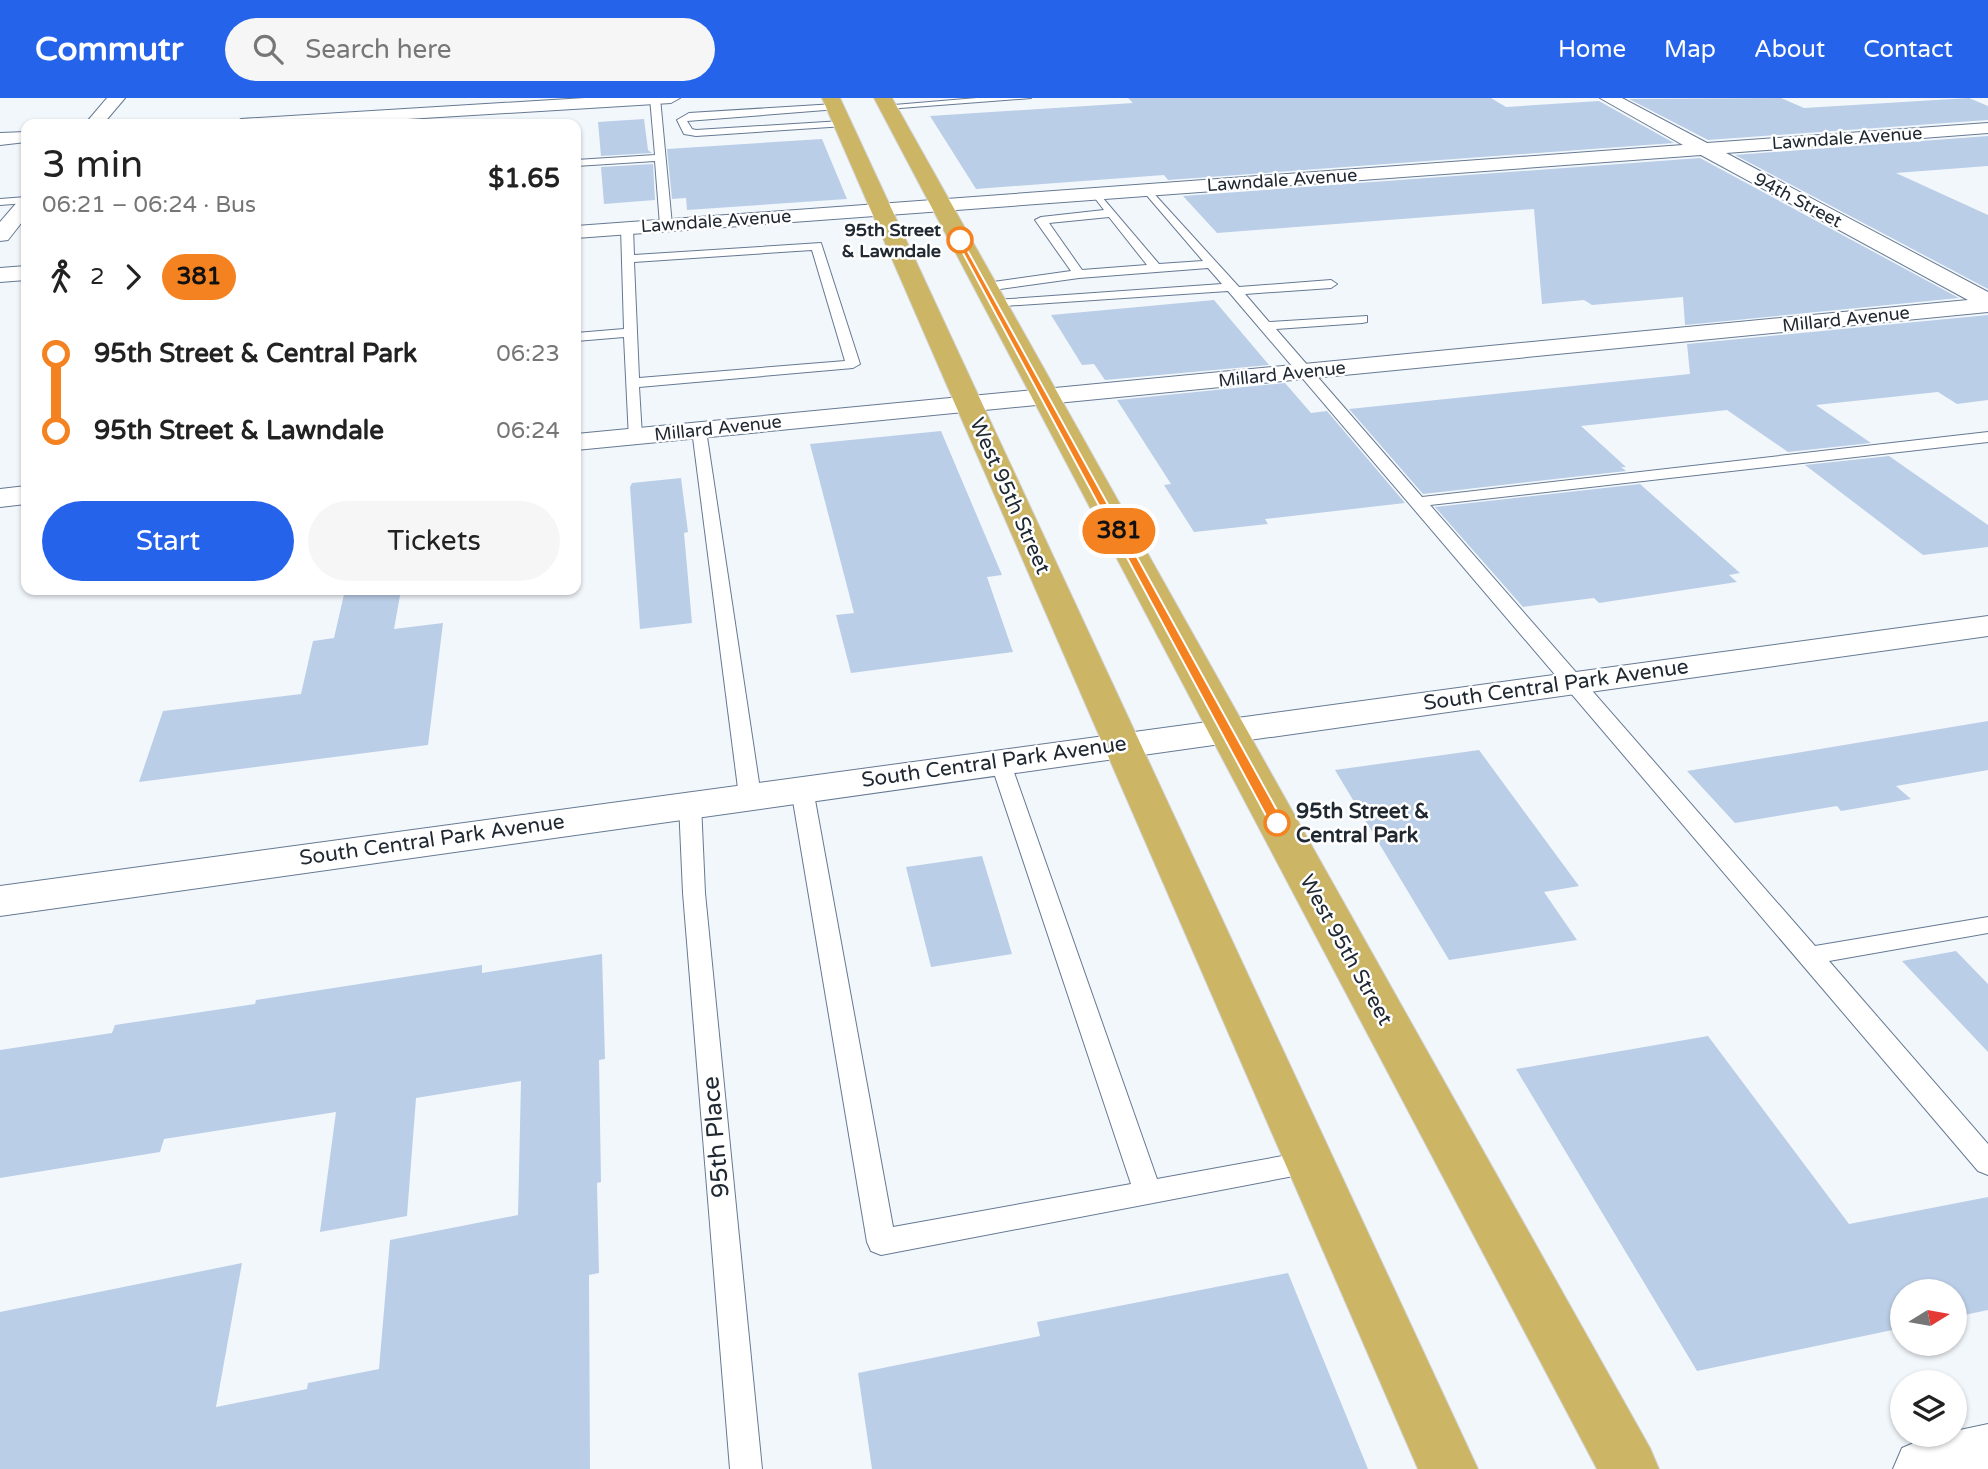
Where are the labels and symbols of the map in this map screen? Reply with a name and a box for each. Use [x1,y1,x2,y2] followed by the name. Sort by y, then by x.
[1771,122,1923,154] street label: Lawndale Avenue
[1206,164,1358,196] street label: Lawndale Avenue
[1750,168,1846,232] street label: 94th Street
[640,205,792,237] street label: Lawndale Avenue
[841,219,941,262] place label: 95th Street & Lawndale
[947,227,973,253] marker: 95th Street & Lawndale
[1781,301,1911,337] street label: Millard Avenue
[1217,356,1347,392] street label: Millard Avenue
[653,410,783,446] street label: Millard Avenue
[964,414,1056,578] street label: West 95th Street
[1079,508,1159,554] line badge: 381
[1422,654,1690,716] street label: South Central Park Avenue
[860,731,1128,793] street label: South Central Park Avenue
[1296,799,1430,848] place label: 95th Street & Central Park
[298,809,566,871] street label: South Central Park Avenue
[1264,810,1290,836] marker: 95th Street & Central Park
[1294,870,1398,1030] street label: West 95th Street
[696,1075,736,1199] street label: 95th Place
[1890,1279,1967,1356] north arrow

